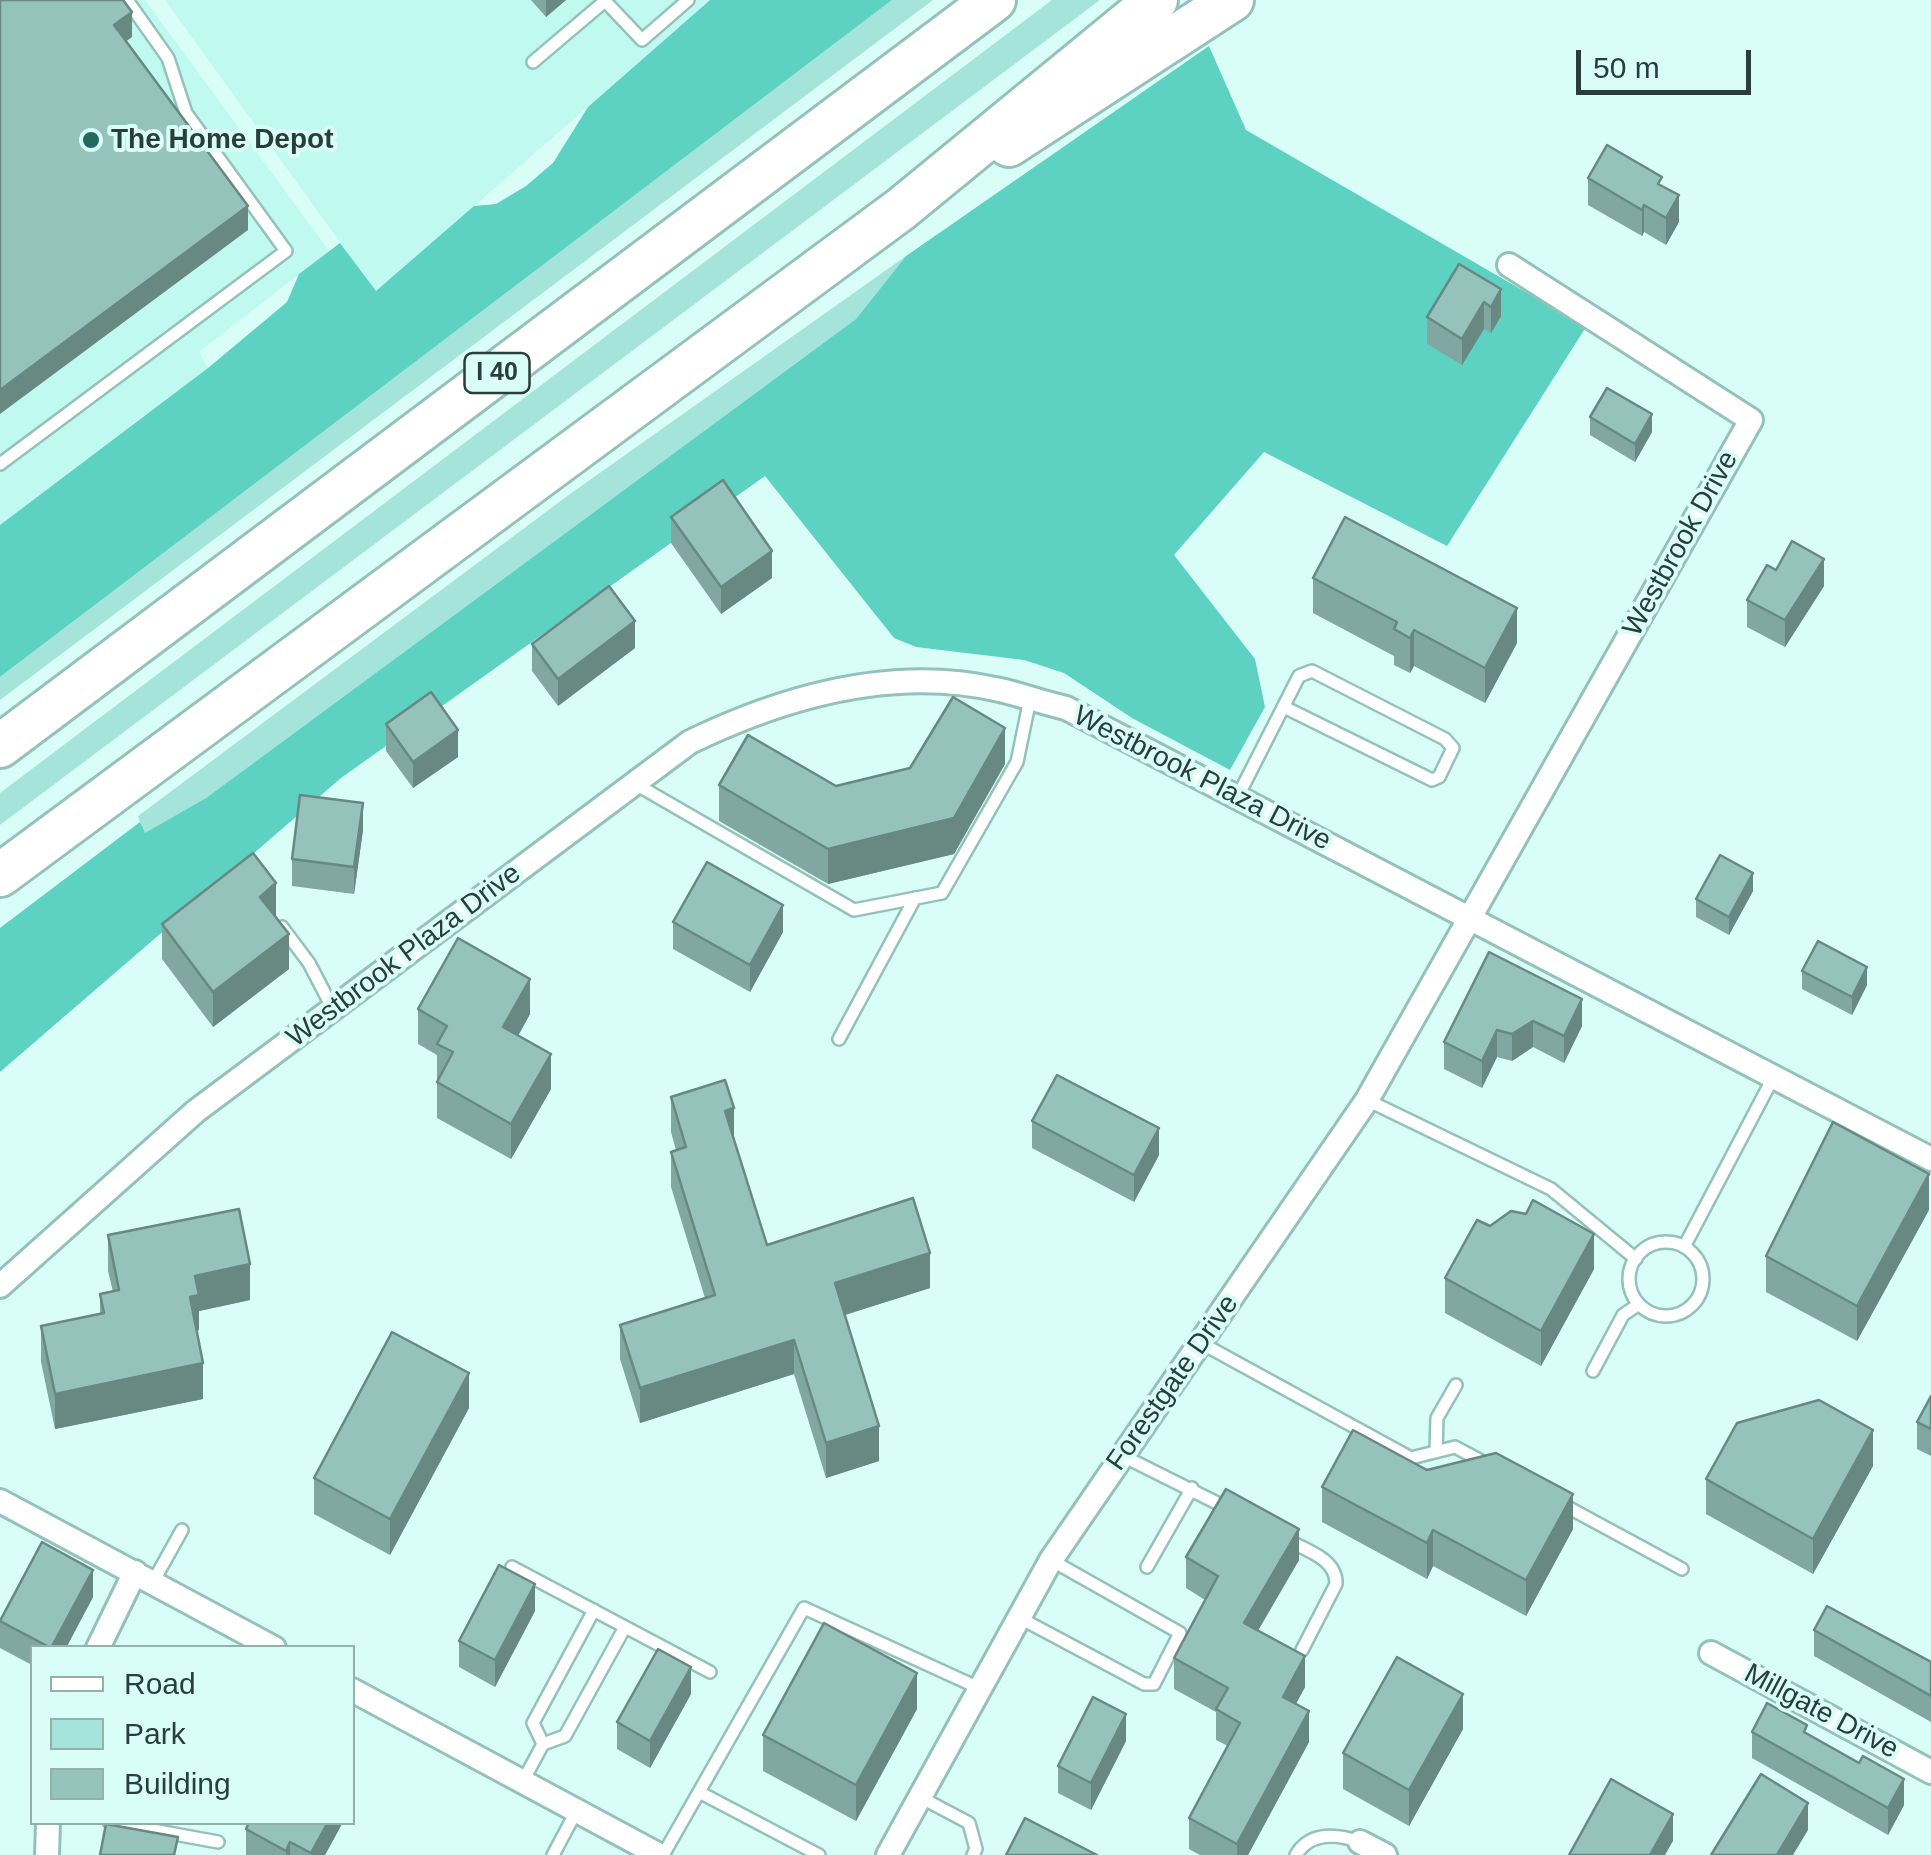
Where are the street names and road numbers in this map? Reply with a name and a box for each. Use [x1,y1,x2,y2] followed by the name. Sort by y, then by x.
[464,353,530,393] road number: I 40
[1616,446,1746,642] street label: Westbrook Drive
[1068,700,1336,858] street label: Westbrook Plaza Drive
[280,857,528,1055] street label: Westbrook Plaza Drive
[1100,1289,1246,1477] street label: Forestgate Drive
[1738,1657,1904,1767] street label: Millgate Drive

